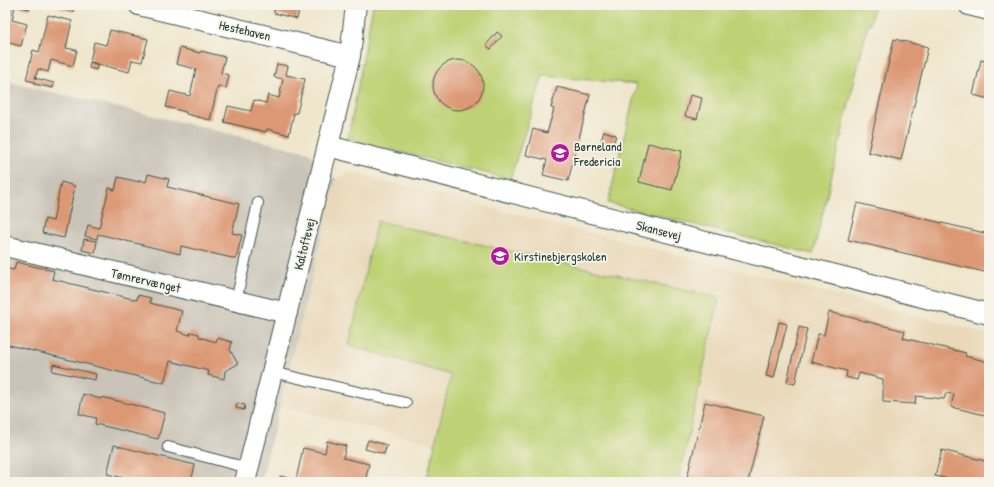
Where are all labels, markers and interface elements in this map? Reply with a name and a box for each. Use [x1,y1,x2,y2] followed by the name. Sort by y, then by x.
[217,15,273,45] street label: Hestehaven
[573,137,622,170] place label: Børneland Fredericia
[549,142,571,164] school or university icon: Børneland Fredericia
[289,216,319,272] street label: Kaltoftevej
[635,216,683,244] street label: Skansevej
[489,245,511,267] school or university icon: Kirstinebjergskolen
[514,247,607,265] place label: Kirstinebjergskolen
[109,263,183,297] street label: Tømrervænget

